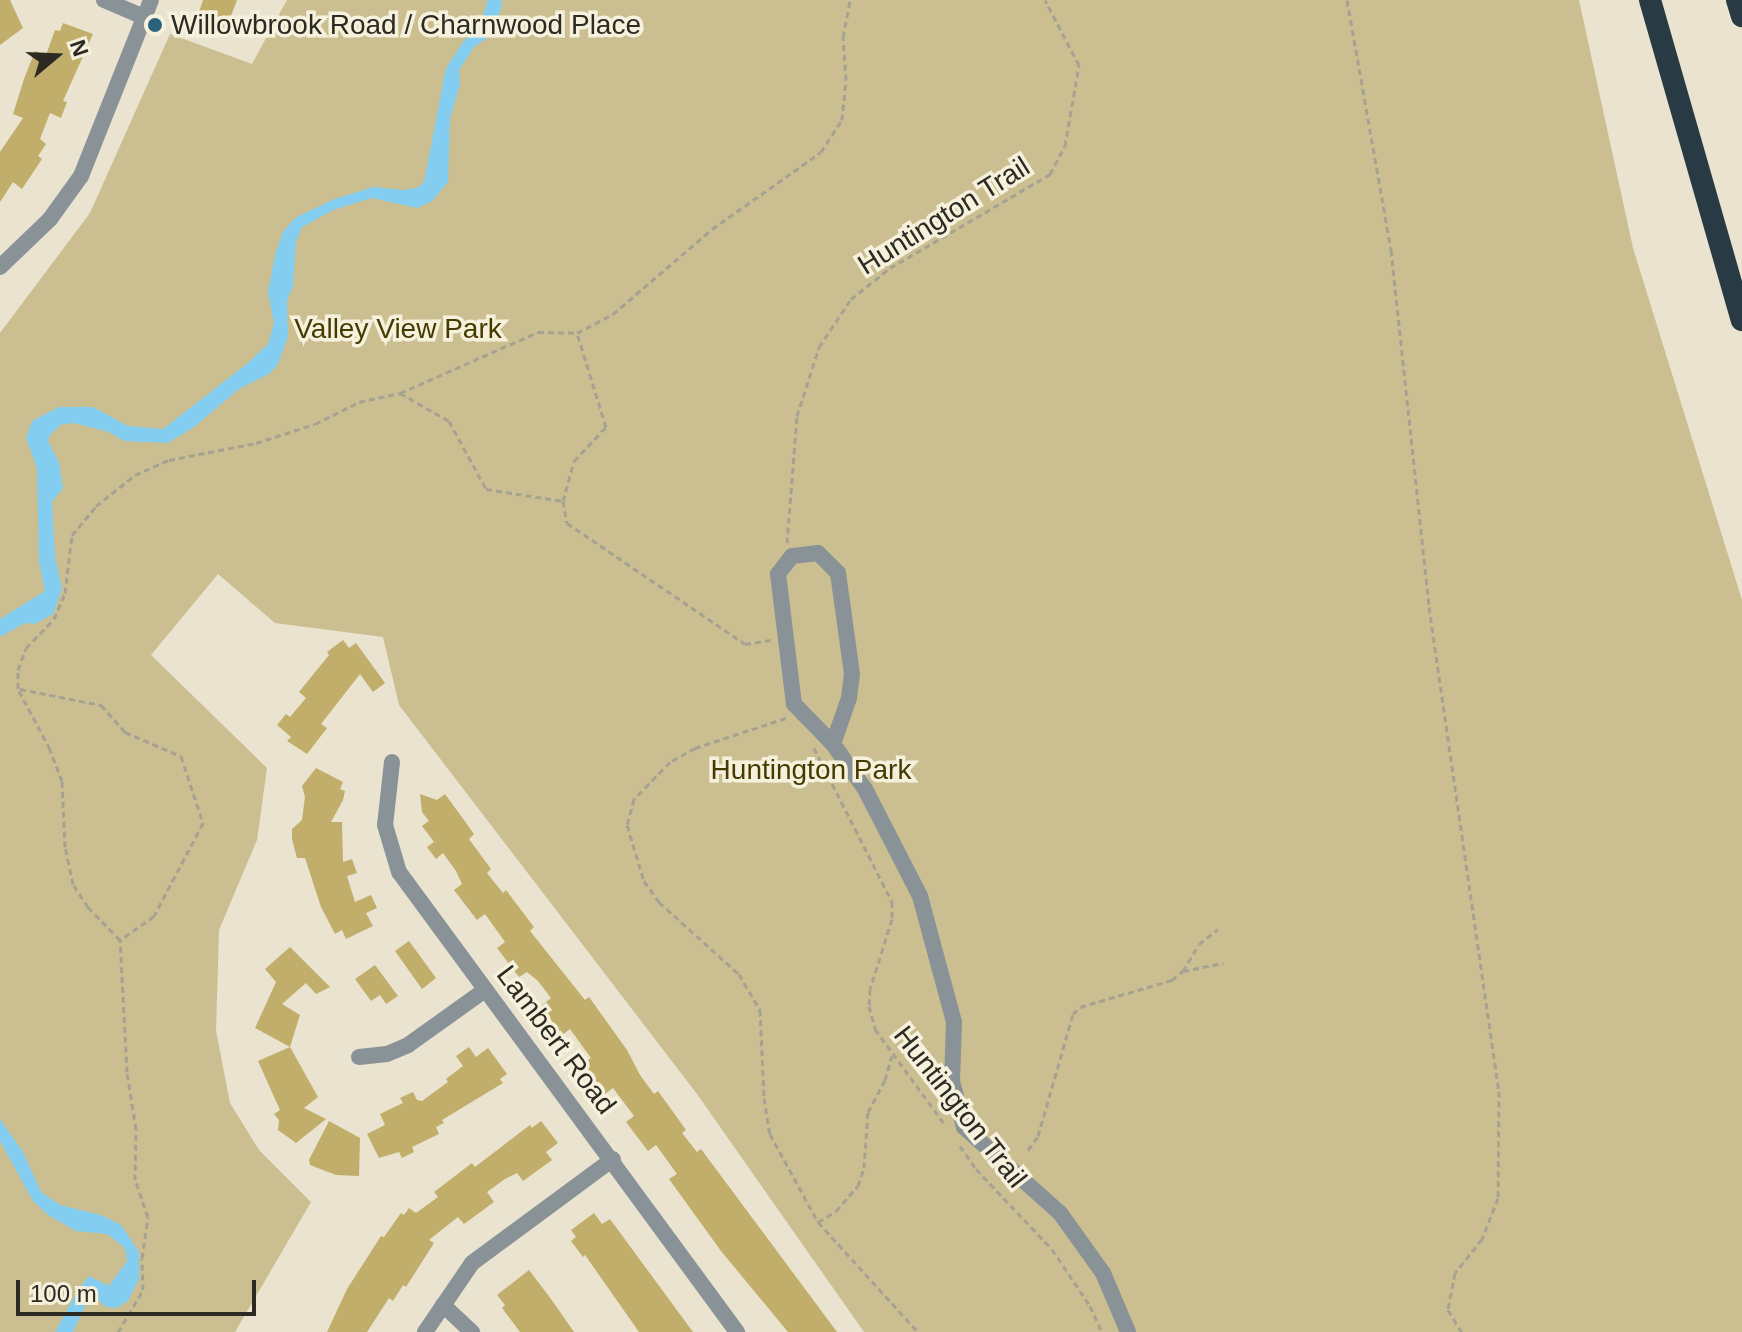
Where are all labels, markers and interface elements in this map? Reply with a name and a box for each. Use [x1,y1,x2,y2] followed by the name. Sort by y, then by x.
[171,8,641,42] place label: Willowbrook Road / Charnwood Place
[16,16,96,96] north arrow
[146,16,164,34] marker: Willowbrook Road / Charnwood Place
[65,36,94,60] text: N
[852,150,1036,282] street label: Huntington Trail
[294,312,502,346] park label: Valley View Park
[711,753,911,787] park label: Huntington Park
[489,959,623,1121] street label: Lambert Road
[886,1019,1034,1195] street label: Huntington Trail
[20,1264,260,1314] scale bar
[30,1280,97,1307] text: 100 m

